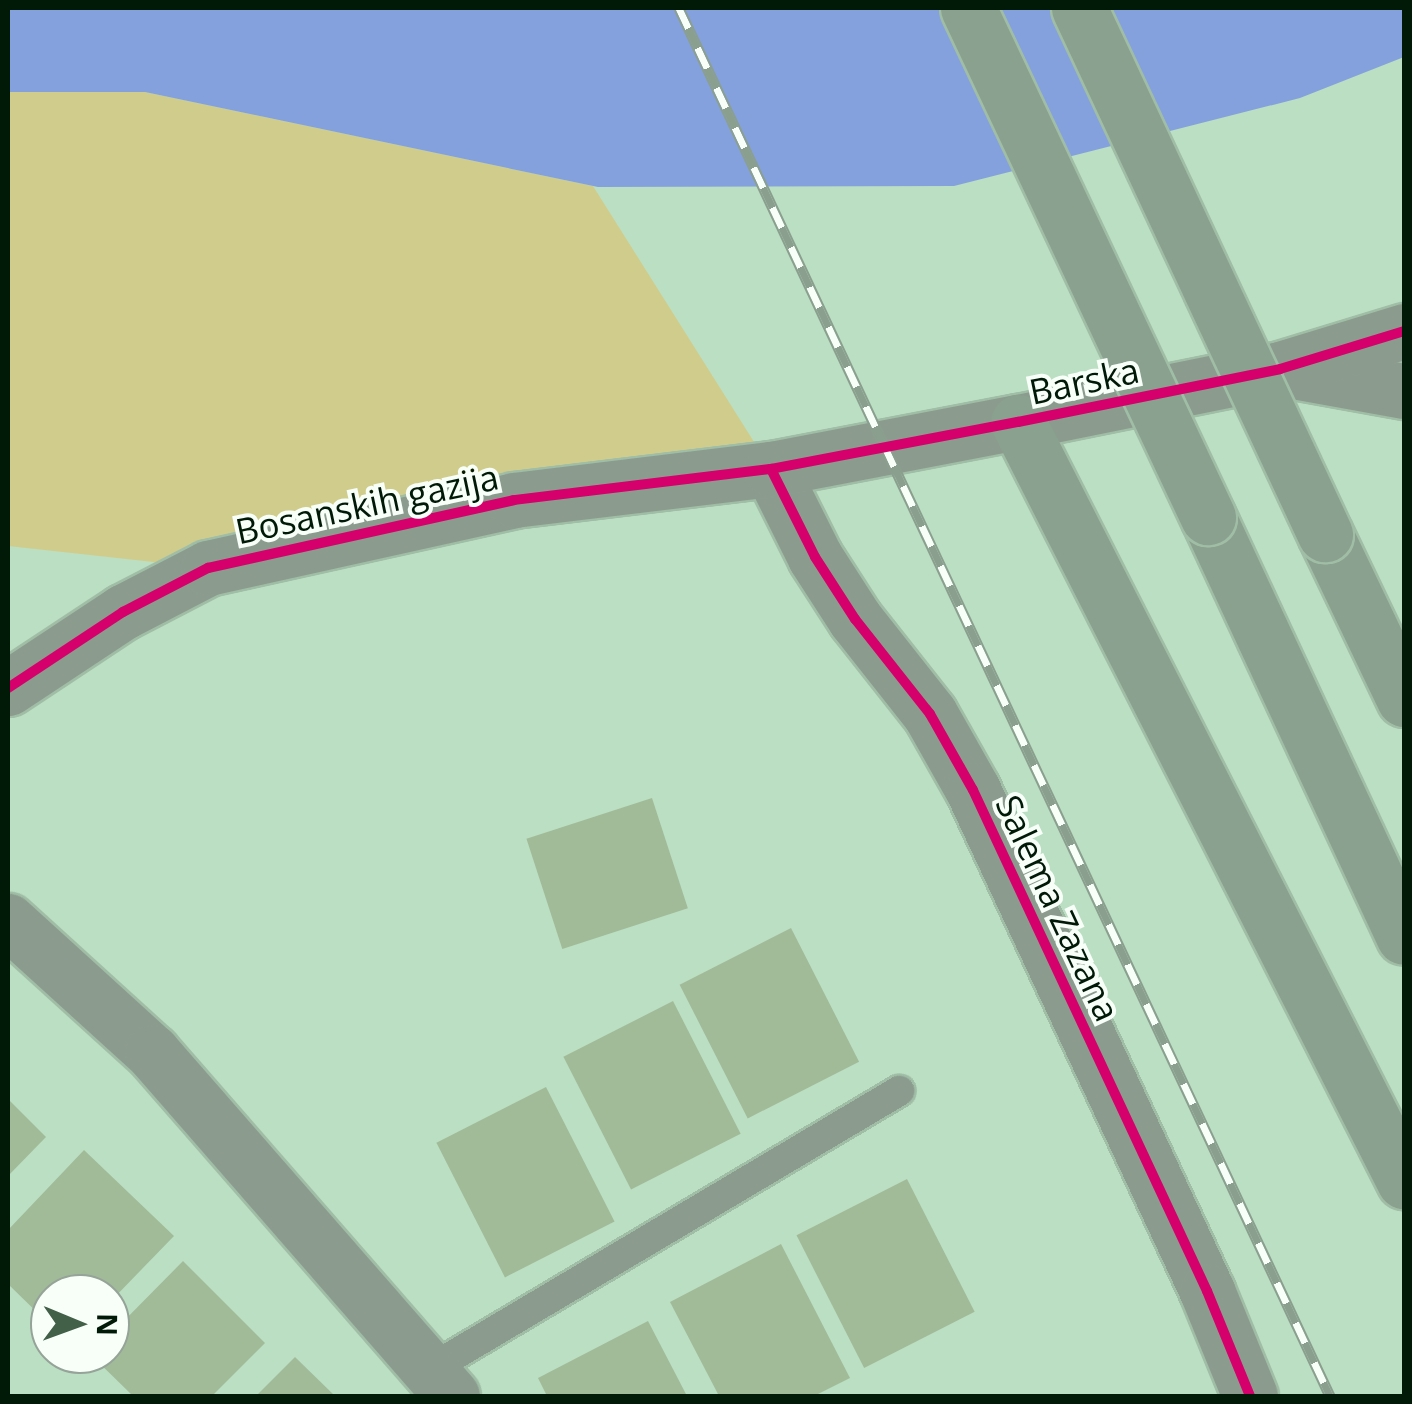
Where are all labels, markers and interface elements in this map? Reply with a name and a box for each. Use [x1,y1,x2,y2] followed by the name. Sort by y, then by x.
[1025,349,1143,413] street label: Barska
[232,456,502,552] street label: Bosanskih gazija
[987,788,1129,1028] street label: Salema Zazana
[30,1274,130,1374] north arrow
[89,1313,127,1336] text: N

